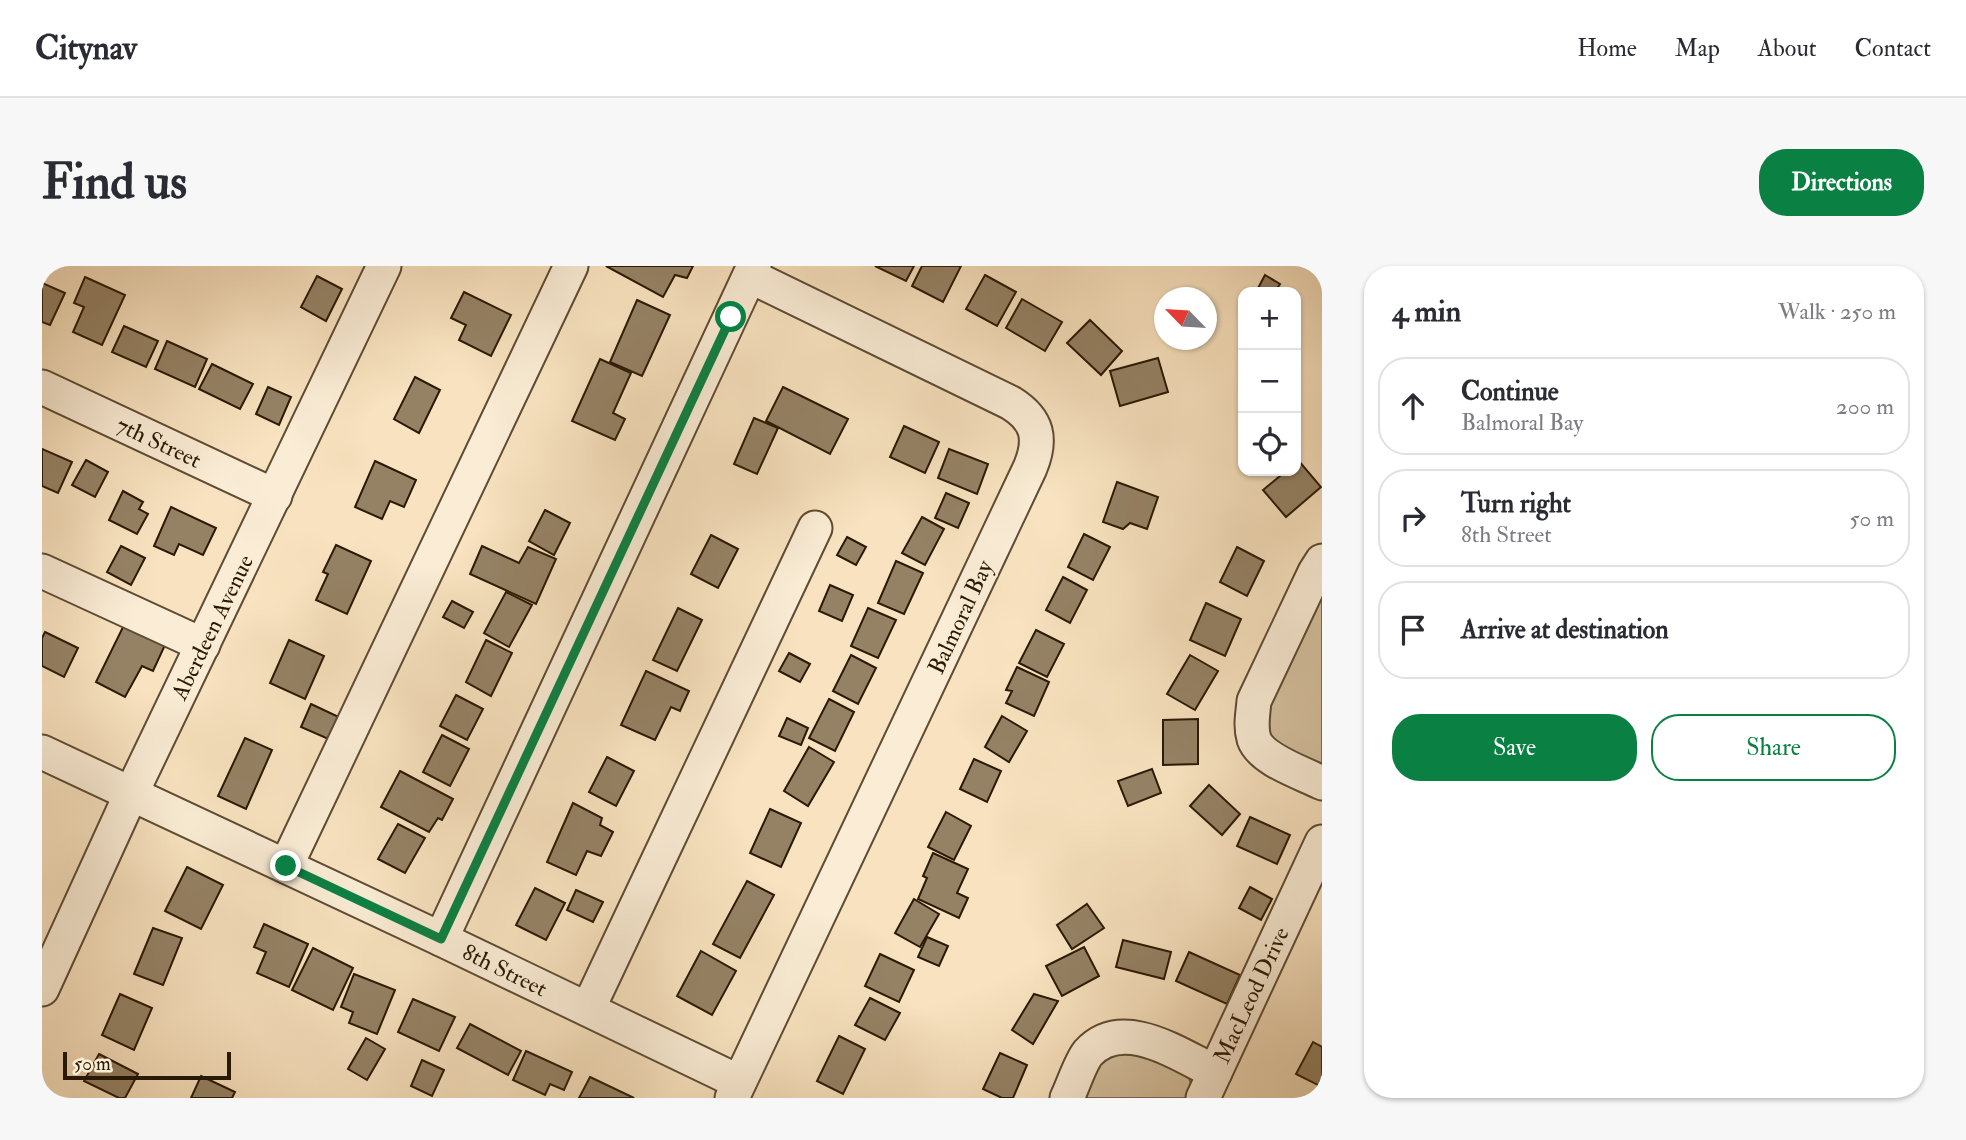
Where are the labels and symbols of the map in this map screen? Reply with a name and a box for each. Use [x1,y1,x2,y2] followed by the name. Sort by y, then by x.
[1154,287,1217,350] north arrow
[715,301,746,332] route start
[112,410,206,475] street label: 7th Street
[164,550,260,705] street label: Aberdeen Avenue
[921,555,1000,679] street label: Balmoral Bay
[270,850,301,881] route end
[1207,922,1296,1068] street label: MacLeod Drive
[458,938,552,1003] street label: 8th Street
[63,1049,231,1081] scale bar

